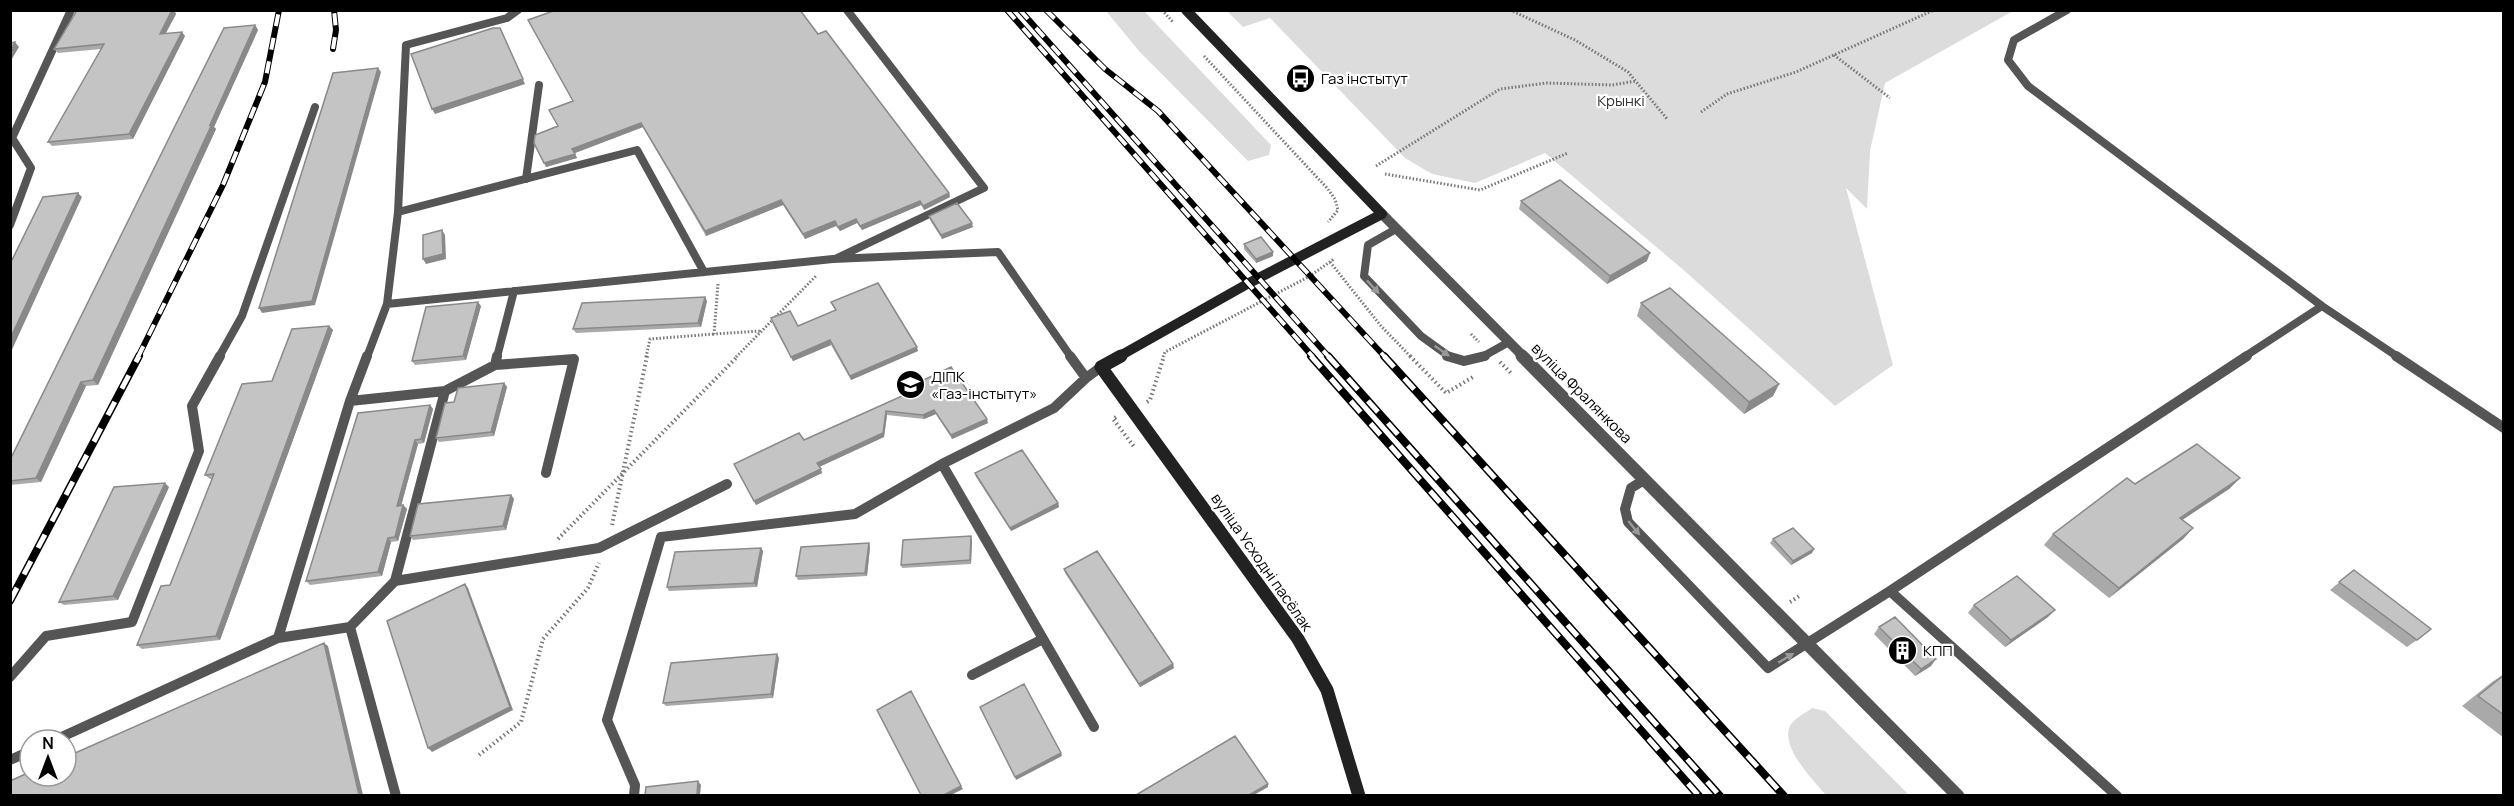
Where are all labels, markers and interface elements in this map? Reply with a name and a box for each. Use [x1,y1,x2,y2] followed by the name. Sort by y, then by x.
[1284,62,1316,94] bus stop icon: Газ інстытут
[1321,68,1408,89] place label: Газ інстытут
[1597,90,1645,111] park label: Крынкі
[1366,279,1380,294] one-way arrow
[1527,338,1637,448] street label: вуліца Фралянкова
[1434,345,1450,356] one-way arrow
[931,366,1037,404] place label: ДІПК «Газ-інстытут»
[894,369,926,401] school or university icon: ДІПК «Газ-інстытут»
[1206,489,1318,636] street label: вуліца Усходні пасёлак
[1627,520,1640,536] one-way arrow
[1886,634,1918,666] building icon: КПП
[1923,640,1953,661] place label: КПП
[1778,652,1794,663] one-way arrow
[18,728,78,788] north arrow
[42,732,54,754] text: N

